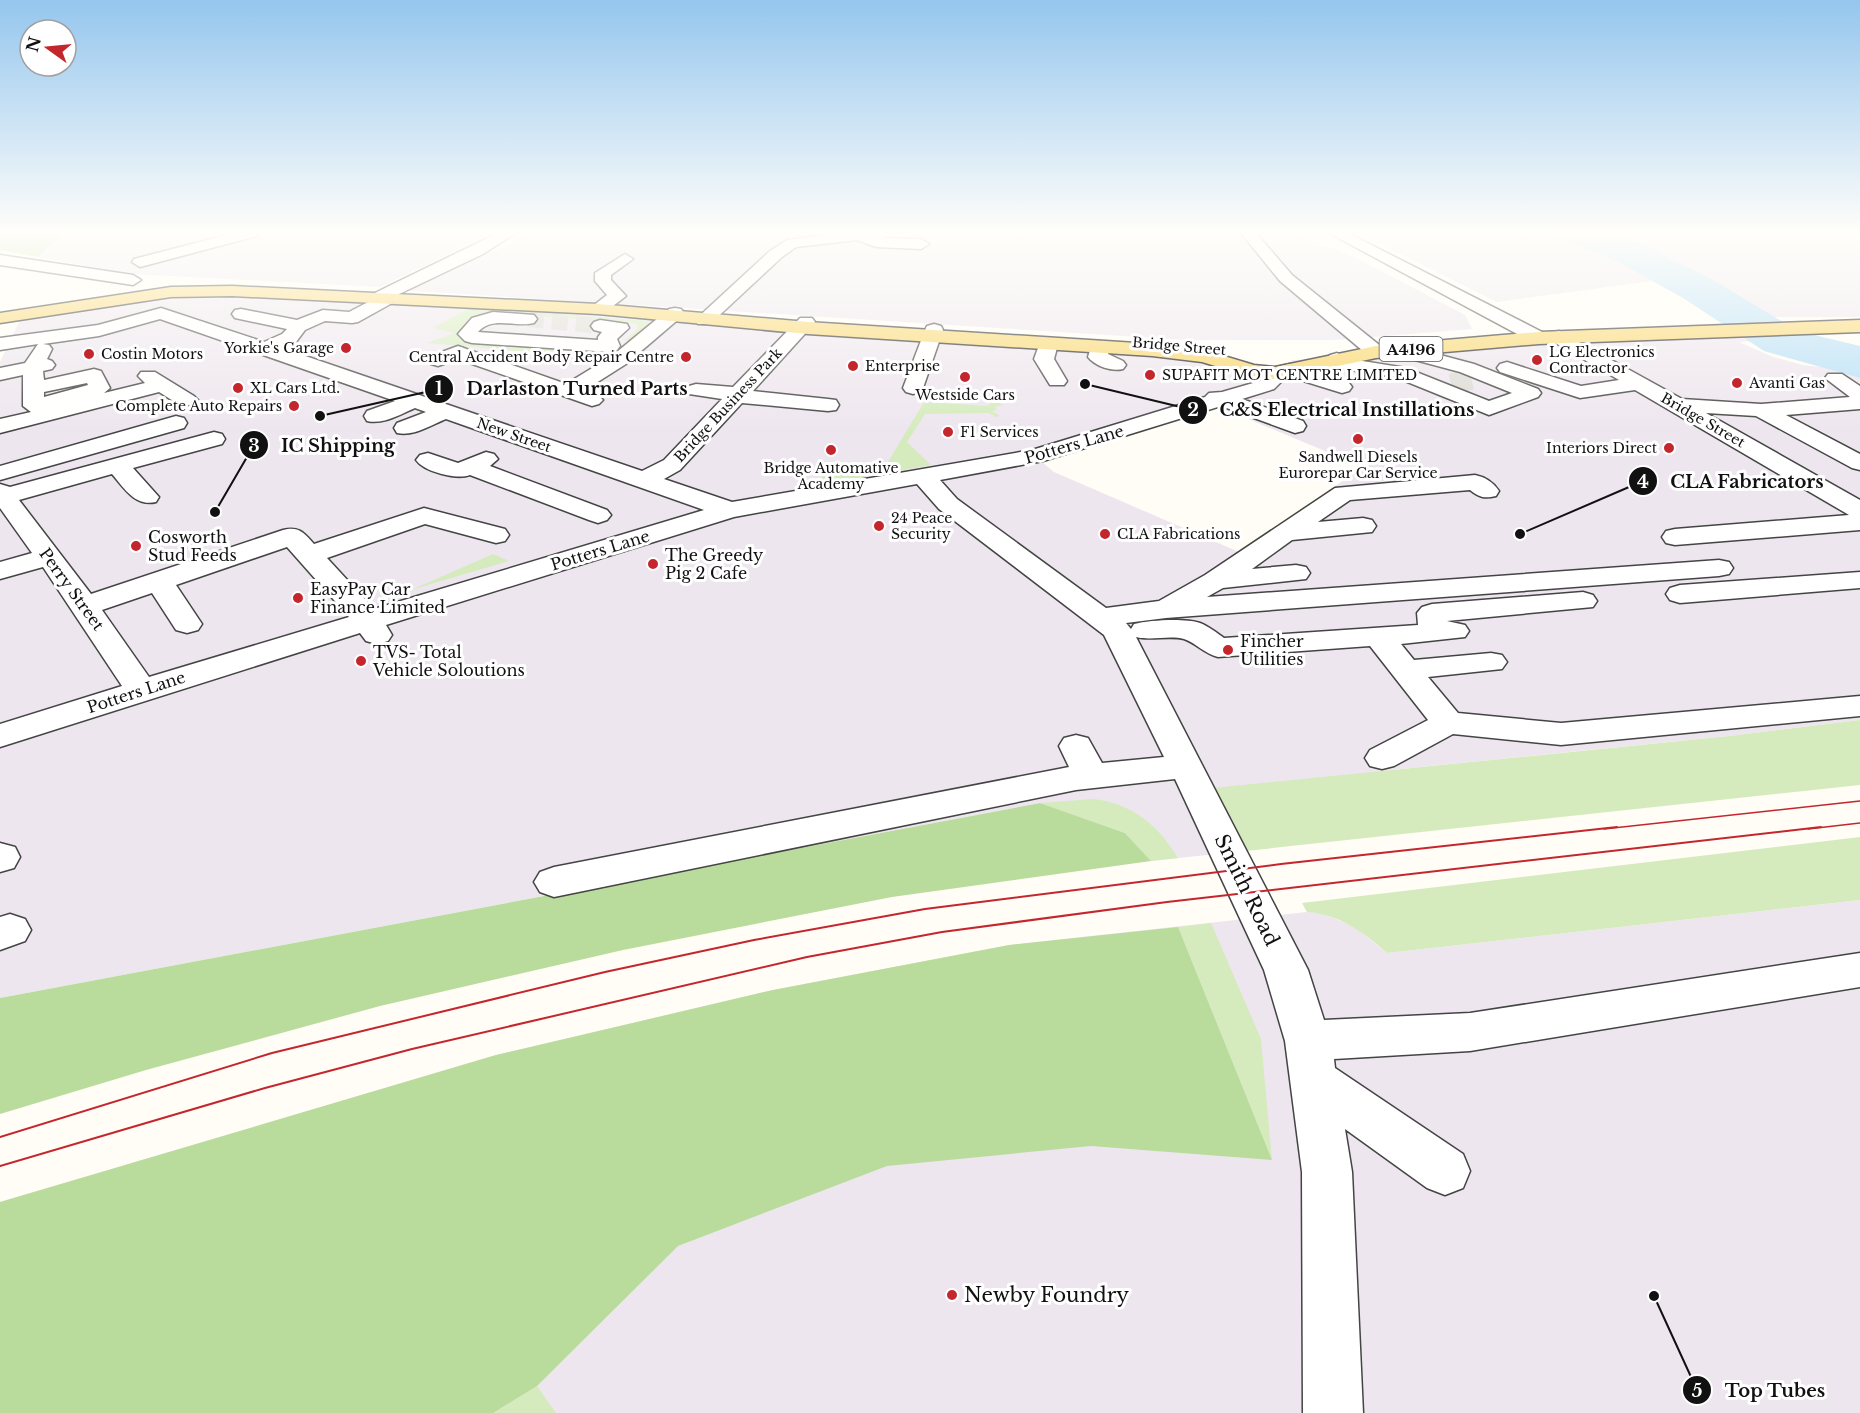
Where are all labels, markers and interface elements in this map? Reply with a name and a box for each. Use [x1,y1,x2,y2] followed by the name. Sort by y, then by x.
[18,18,78,78] north arrow
[22,34,45,54] text: N
[1131,333,1227,359] street label: Bridge Street
[1380,337,1442,361] road number: A4196
[223,339,334,357] place label: Yorkie's Garage
[339,341,353,355] marker: Yorkie's Garage
[1549,343,1655,377] place label: LG Electronics Contractor
[670,344,786,466] street label: Bridge Business Park
[101,345,203,363] place label: Costin Motors
[82,347,96,361] marker: Costin Motors
[409,348,674,366] place label: Central Accident Body Repair Centre
[679,350,693,364] marker: Central Accident Body Repair Centre
[1530,353,1544,367] marker: LG Electronics Contractor
[865,357,940,375] place label: Enterprise
[846,359,860,373] marker: Enterprise
[1162,366,1417,384] place label: SUPAFIT MOT CENTRE LIMITED
[1143,368,1157,382] marker: SUPAFIT MOT CENTRE LIMITED
[958,370,972,384] marker: Westside Cars
[424,371,700,407] callout: Darlaston Turned Parts
[1748,374,1825,392] place label: Avanti Gas
[1730,376,1744,390] marker: Avanti Gas
[435,378,443,400] text: 1
[466,378,688,400] text: Darlaston Turned Parts
[250,379,340,397] place label: XL Cars Ltd.
[231,381,245,395] marker: XL Cars Ltd.
[914,386,1015,404] place label: Westside Cars
[1658,389,1749,452] street label: Bridge Street
[1178,392,1487,428] callout: C&S Electrical Instillations
[115,397,282,415] place label: Complete Auto Repairs
[287,399,301,413] marker: Complete Auto Repairs
[1187,399,1199,421] text: 2
[1220,399,1474,421] text: C&S Electrical Instillations
[474,414,554,456] street label: New Street
[1022,420,1126,468] street label: Potters Lane
[960,423,1039,441] place label: F1 Services
[941,425,955,439] marker: F1 Services
[239,427,407,463] callout: IC Shipping
[1351,432,1365,446] marker: Sandwell Diesels Eurorepar Car Service
[248,435,260,457] text: 3
[281,435,396,457] text: IC Shipping
[1546,439,1658,457] place label: Interiors Direct
[1662,441,1676,455] marker: Interiors Direct
[824,443,838,457] marker: Bridge Automative Academy
[1278,448,1438,482] place label: Sandwell Diesels Eurorepar Car Service
[764,459,898,493] place label: Bridge Automative Academy
[1628,463,1836,499] callout: CLA Fabricators
[1637,471,1649,493] text: 4
[1670,471,1824,493] text: CLA Fabricators
[891,509,952,543] place label: 24 Peace Security
[872,519,886,533] marker: 24 Peace Security
[548,525,652,575] street label: Potters Lane
[1117,525,1240,543] place label: CLA Fabrications
[148,527,237,565] place label: Cosworth Stud Feeds
[1098,527,1112,541] marker: CLA Fabrications
[129,539,143,553] marker: Cosworth Stud Feeds
[35,544,109,634] street label: Perry Street
[665,545,764,583] place label: The Greedy Pig 2 Cafe
[646,557,660,571] marker: The Greedy Pig 2 Cafe
[310,579,445,617] place label: EasyPay Car Finance Limited
[291,591,305,605] marker: EasyPay Car Finance Limited
[1240,631,1304,669] place label: Fincher Utilities
[372,642,525,680] place label: TVS- Total Vehicle Soloutions
[1221,643,1235,657] marker: Fincher Utilities
[354,654,368,668] marker: TVS- Total Vehicle Soloutions
[84,667,188,717] street label: Potters Lane
[1210,830,1284,950] street label: Smith Road
[964,1283,1129,1307] place label: Newby Foundry
[945,1288,959,1302] marker: Newby Foundry
[1682,1372,1837,1408] callout: Top Tubes
[1692,1380,1702,1402] text: 5
[1725,1380,1825,1402] text: Top Tubes

